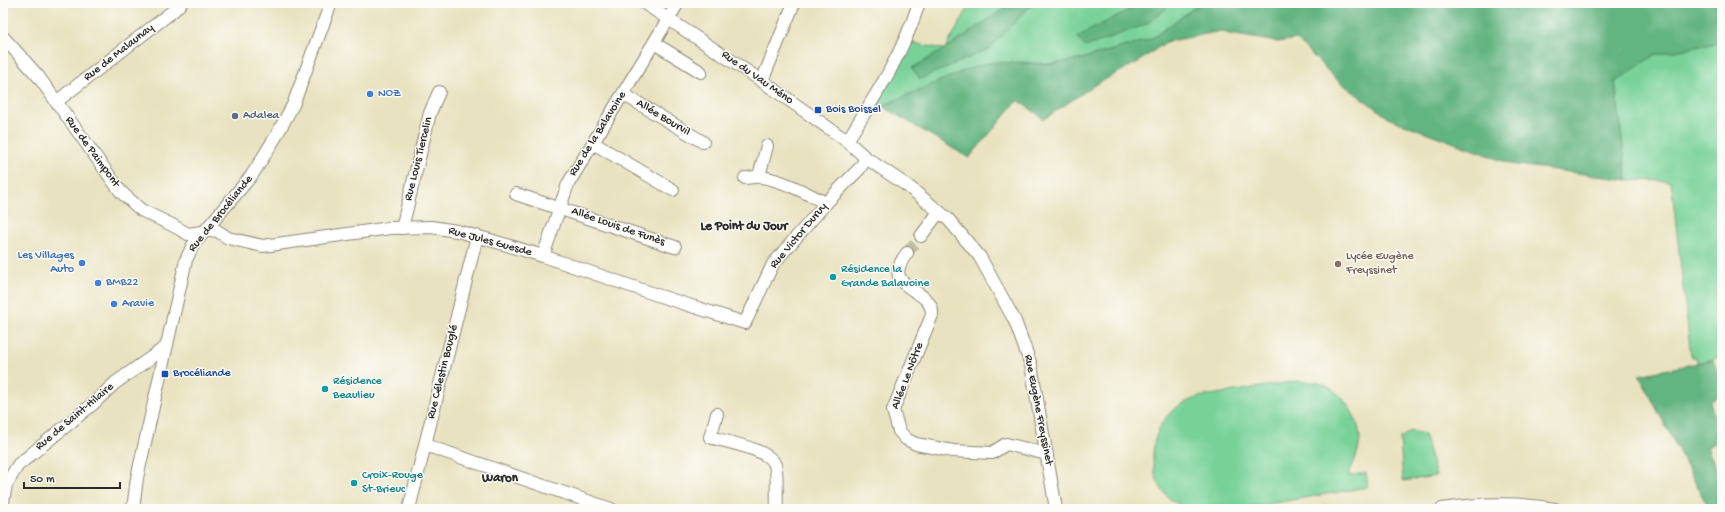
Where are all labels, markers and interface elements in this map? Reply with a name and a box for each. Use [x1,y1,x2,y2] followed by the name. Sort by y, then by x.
[81,21,157,85] street label: Rue de Malaunay
[718,48,796,108] street label: Rue du Vau Méno
[378,87,401,101] place label: NOZ
[566,88,630,179] street label: Rue de la Balavoine
[365,89,375,99] marker: NOZ
[634,96,693,140] street label: Allée Bourvil
[825,103,881,117] place label: Bois Boissel
[813,105,823,115] marker: Bois Boissel
[243,109,280,123] place label: Adalea
[230,111,240,121] marker: Adalea
[62,114,123,191] street label: Rue de Paimpont
[402,115,436,202] street label: Rue Louis Tiercelin
[186,172,257,255] street label: Rue de Brocéliande
[767,200,831,272] street label: Rue Victor Duruy
[569,204,667,250] street label: Allée Louis de Funès
[701,219,789,234] district label: Le Point du Jour
[447,224,534,260] street label: Rue Jules Guesde
[17,249,75,277] place label: Les Villages Auto
[1345,250,1414,278] place label: Lycée Eugène Freyssinet
[77,258,87,268] marker: Les Villages Auto
[1333,259,1343,269] marker: Lycée Eugène Freyssinet
[841,263,930,291] place label: Résidence la Grande Balavoine
[828,272,838,282] marker: Résidence la Grande Balavoine
[105,276,138,290] place label: BMB22
[93,278,103,288] marker: BMB22
[122,297,155,311] place label: Aravie
[109,299,119,309] marker: Aravie
[425,323,462,421] street label: Rue Célestin Bouglé
[889,340,927,411] street label: Allée Le Nôtre
[1020,353,1056,468] street label: Rue Eugène Freyssinet
[172,367,232,381] place label: Brocéliande
[160,369,170,379] marker: Brocéliande
[332,375,383,403] place label: Résidence Beaulieu
[33,380,118,454] street label: Rue de Saint-Hilaire
[320,384,330,394] marker: Résidence Beaulieu
[24,464,120,490] scale bar
[362,469,424,497] place label: Croix-Rouge St-Brieuc
[481,471,519,486] district label: Waron
[30,473,55,487] text: 50 m
[349,478,359,488] marker: Croix-Rouge St-Brieuc

